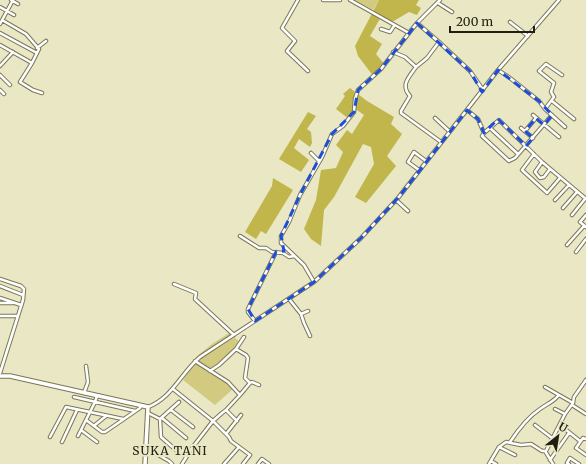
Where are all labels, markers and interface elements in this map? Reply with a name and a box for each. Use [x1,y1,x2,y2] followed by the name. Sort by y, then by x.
[450,8,534,34] scale bar
[456,14,493,29] text: 200 m
[538,416,578,456] north arrow
[556,419,571,436] text: U
[132,443,208,458] district label: SUKA TANI

